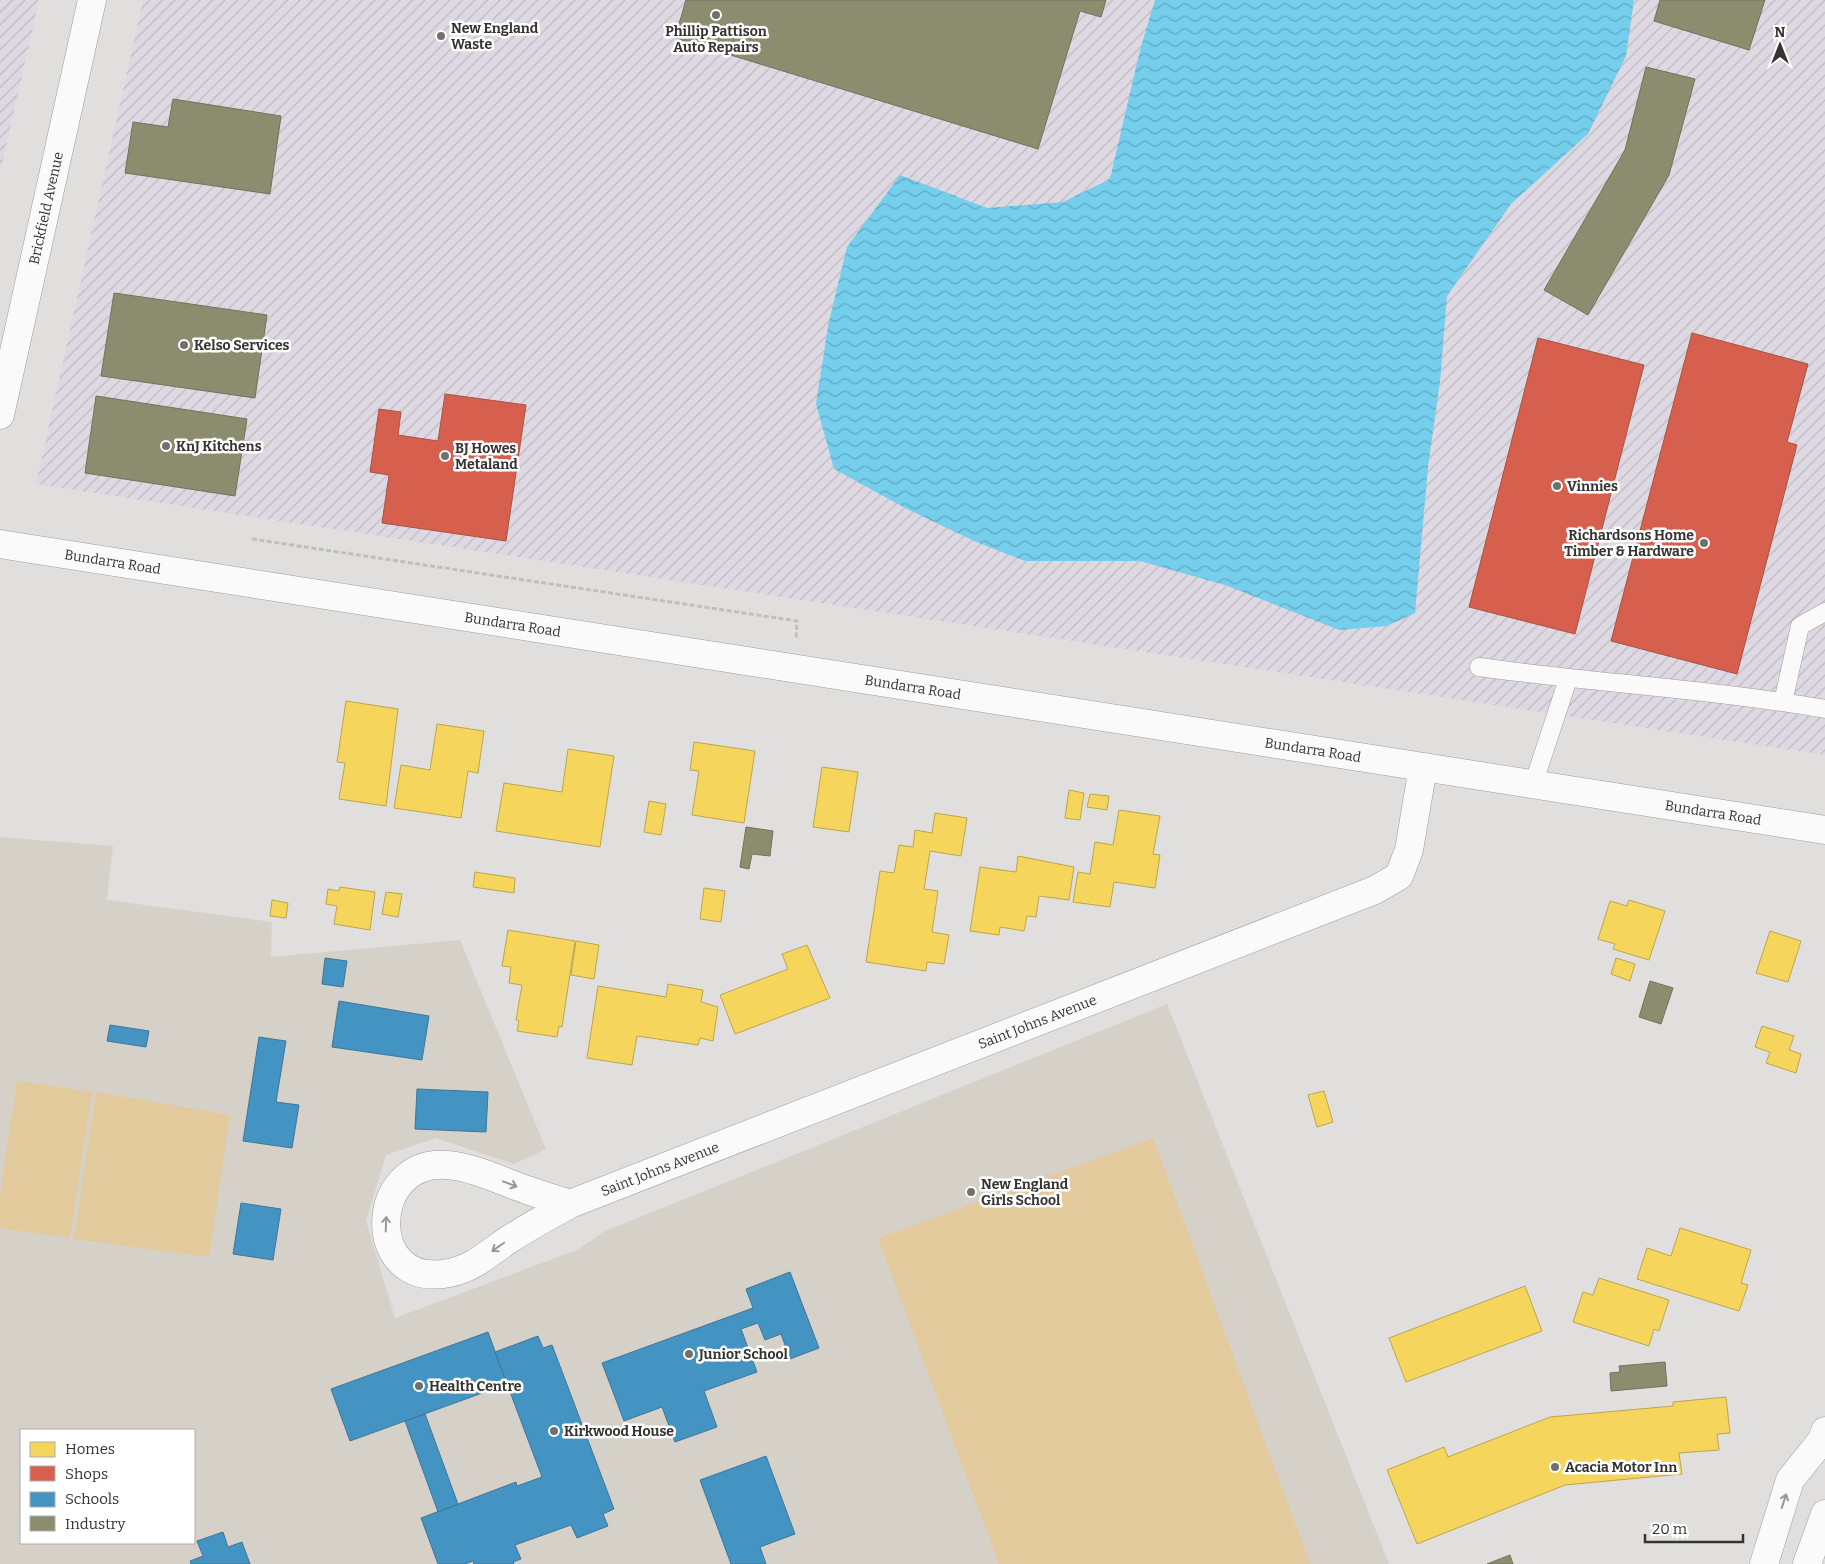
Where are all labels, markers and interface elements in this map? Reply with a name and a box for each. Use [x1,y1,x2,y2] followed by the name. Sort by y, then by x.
[710,9,722,21] marker: Phillip Pattison Auto Repairs
[451,20,539,53] place label: New England Waste
[1755,20,1805,70] north arrow
[665,23,767,56] place label: Phillip Pattison Auto Repairs
[1775,24,1786,41] text: N
[435,30,447,42] marker: New England Waste
[26,150,67,266] street label: Brickfield Avenue
[194,337,290,354] place label: Kelso Services
[178,339,190,351] marker: Kelso Services
[176,438,262,455] place label: KnJ Kitchens
[160,440,172,452] marker: KnJ Kitchens
[455,440,518,473] place label: BJ Howes Metaland
[439,450,451,462] marker: BJ Howes Metaland
[1567,478,1618,495] place label: Vinnies
[1551,480,1563,492] marker: Vinnies
[1564,527,1694,560] place label: Richardsons Home Timber & Hardware
[1698,537,1710,549] marker: Richardsons Home Timber & Hardware
[63,546,162,578] street label: Bundarra Road
[463,609,562,641] street label: Bundarra Road
[863,672,962,703] street label: Bundarra Road
[1263,734,1362,766] street label: Bundarra Road
[1664,797,1762,829] street label: Bundarra Road
[976,991,1099,1053] street label: Saint Johns Avenue
[599,1139,722,1200] street label: Saint Johns Avenue
[981,1176,1069,1209] place label: New England Girls School
[503,1180,518,1189] one-way arrow
[965,1186,977,1198] marker: New England Girls School
[381,1216,391,1232] one-way arrow
[491,1242,505,1252] one-way arrow
[698,1346,789,1363] place label: Junior School
[683,1348,695,1360] marker: Junior School
[429,1378,522,1395] place label: Health Centre
[413,1380,425,1392] marker: Health Centre
[564,1423,674,1440] place label: Kirkwood House
[548,1425,560,1437] marker: Kirkwood House
[20,1429,195,1544] legend
[65,1440,115,1458] text: Homes
[1565,1459,1677,1476] place label: Acacia Motor Inn
[1549,1461,1561,1473] marker: Acacia Motor Inn
[65,1465,108,1483] text: Shops
[65,1490,119,1508] text: Schools
[1779,1493,1789,1509] one-way arrow
[1645,1512,1742,1544] scale bar
[65,1515,125,1533] text: Industry
[1652,1520,1688,1538] text: 20 m

